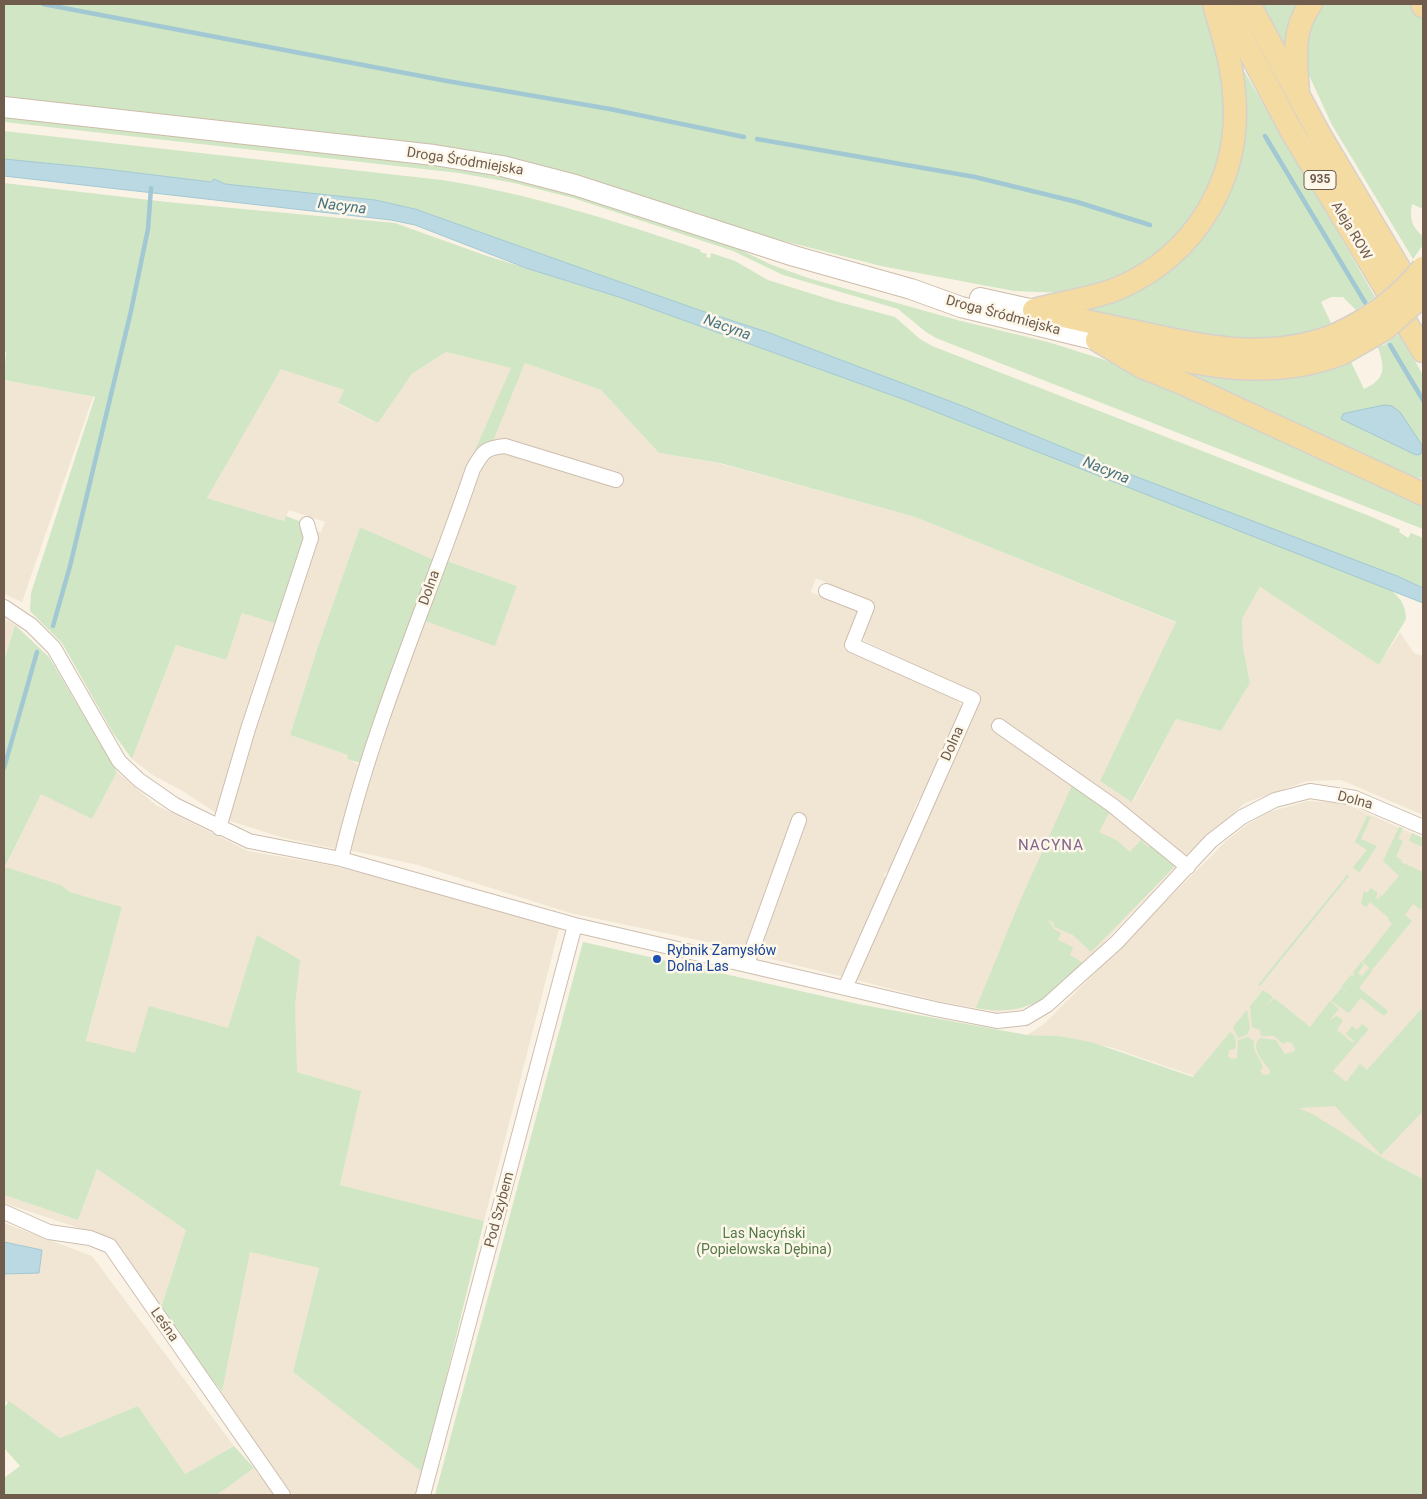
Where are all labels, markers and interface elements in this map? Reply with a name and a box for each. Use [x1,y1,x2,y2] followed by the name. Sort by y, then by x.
[405,144,525,180] street label: Droga Śródmiejska
[1304,170,1336,190] road number: 935
[317,195,367,219] water label: Nacyna
[1327,199,1375,263] street label: Aleja ROW
[944,293,1062,339] street label: Droga Śródmiejska
[701,311,753,345] water label: Nacyna
[1080,454,1132,488] water label: Nacyna
[416,568,444,608] street label: Dolna
[938,724,968,764] street label: Dolna
[1335,788,1375,814] street label: Dolna
[1017,837,1085,855] district label: NACYNA
[667,943,776,976] place label: Rybnik Zamysłów Dolna Las
[651,953,663,965] marker: Rybnik Zamysłów Dolna Las
[482,1170,518,1250] street label: Pod Szybem
[696,1226,832,1258] park label: Las Nacyński (Popielowska Dębina)
[146,1305,182,1345] street label: Leśna

